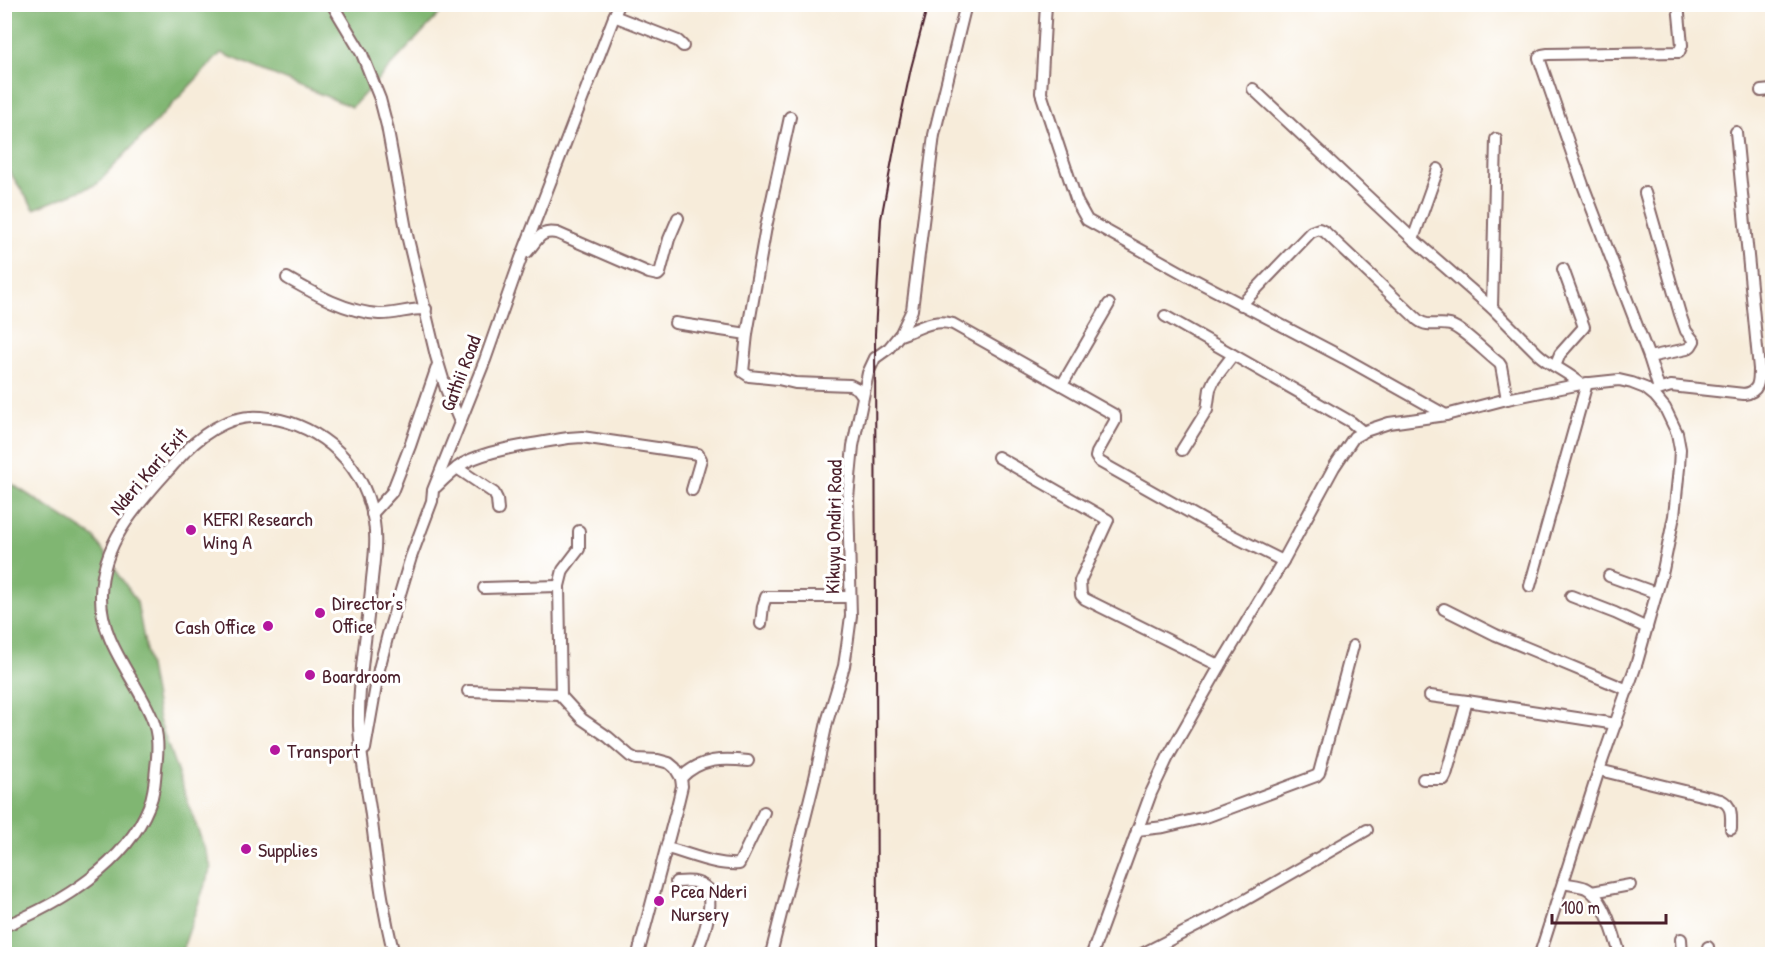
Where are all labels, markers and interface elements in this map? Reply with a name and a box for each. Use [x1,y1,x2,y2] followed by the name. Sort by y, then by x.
[433,331,487,415] street label: Gathii Road
[103,421,194,520] street label: Nderi Kari Exit
[818,459,848,594] street label: Kikuyu Ondiri Road
[203,505,313,555] place label: KEFRI Research Wing A
[184,523,198,537] marker: KEFRI Research Wing A
[332,589,403,639] place label: Director's Office
[313,606,327,620] marker: Director's Office
[175,613,256,640] place label: Cash Office
[261,619,275,633] marker: Cash Office
[322,662,401,689] place label: Boardroom
[303,668,317,682] marker: Boardroom
[287,737,361,764] place label: Transport
[268,743,282,757] marker: Transport
[258,836,318,863] place label: Supplies
[239,842,253,856] marker: Supplies
[671,877,747,927] place label: Pcea Nderi Nursery
[1552,887,1666,925] scale bar
[652,894,666,908] marker: Pcea Nderi Nursery
[1561,895,1600,920] text: 100 m

